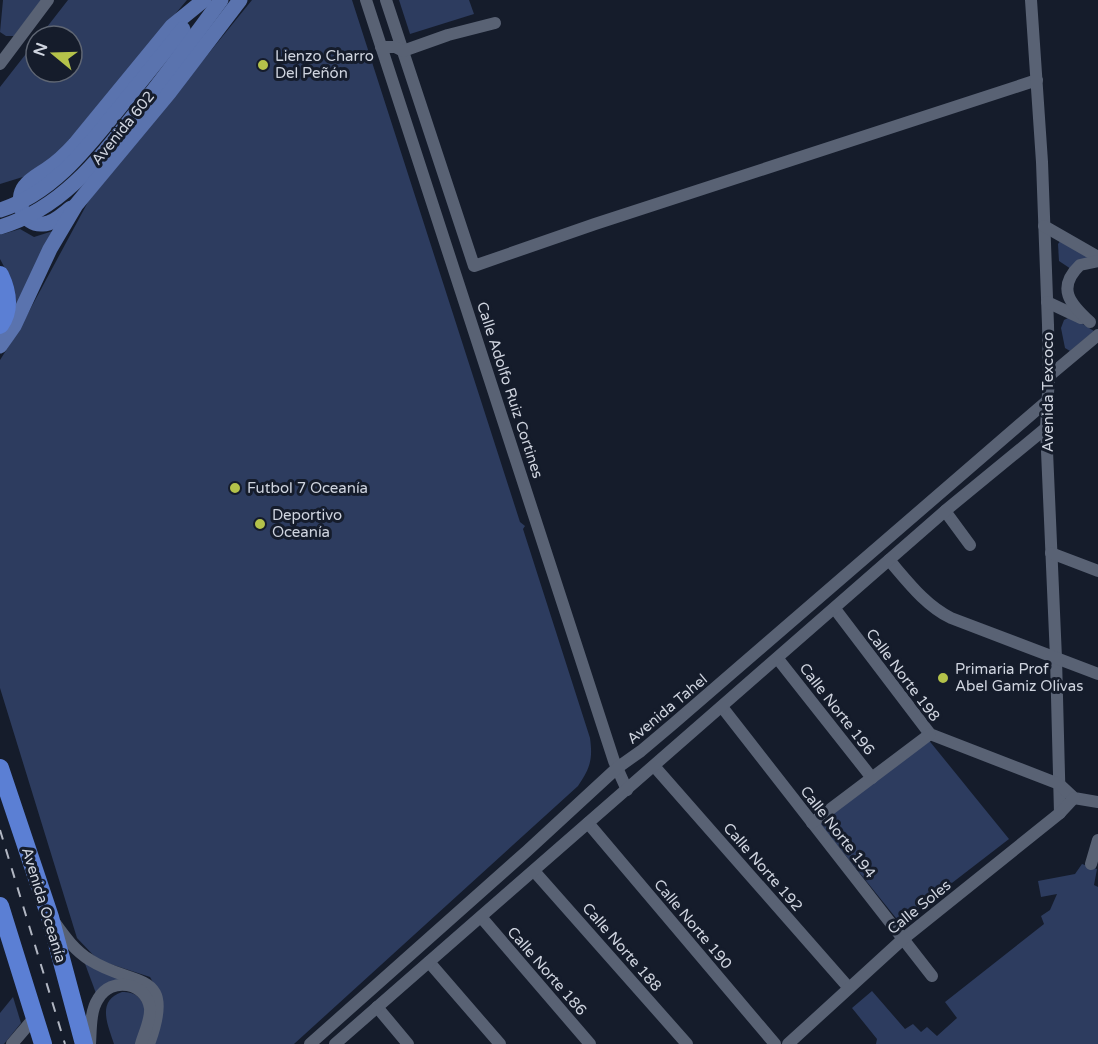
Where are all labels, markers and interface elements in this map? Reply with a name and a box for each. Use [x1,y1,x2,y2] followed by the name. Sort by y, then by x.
[24,24,84,84] north arrow
[29,40,52,59] text: N
[275,47,374,82] place label: Lienzo Charro Del Peñón
[256,58,270,72] marker: Lienzo Charro Del Peñón
[88,87,158,169] street label: Avenida 602
[473,299,547,481] street label: Calle Adolfo Ruiz Cortines
[1039,332,1057,452] street label: Avenida Texcoco
[247,479,368,497] place label: Futbol 7 Oceanía
[228,481,242,495] marker: Futbol 7 Oceanía
[272,506,342,541] place label: Deportivo Oceanía
[253,517,267,531] marker: Deportivo Oceanía
[862,625,944,725] street label: Calle Norte 198
[796,659,878,759] street label: Calle Norte 196
[955,660,1083,695] place label: Primaria Prof Abel Gamiz Olivas
[623,670,711,748] street label: Avenida Tahel
[936,671,950,685] marker: Primaria Prof Abel Gamiz Olivas
[797,782,879,882] street label: Calle Norte 194
[720,819,806,915] street label: Calle Norte 192
[18,845,70,965] street label: Avenida Oceanía
[650,875,736,973] street label: Calle Norte 190
[884,876,954,938] street label: Calle Soles
[579,899,665,995] street label: Calle Norte 188
[504,923,590,1019] street label: Calle Norte 186

